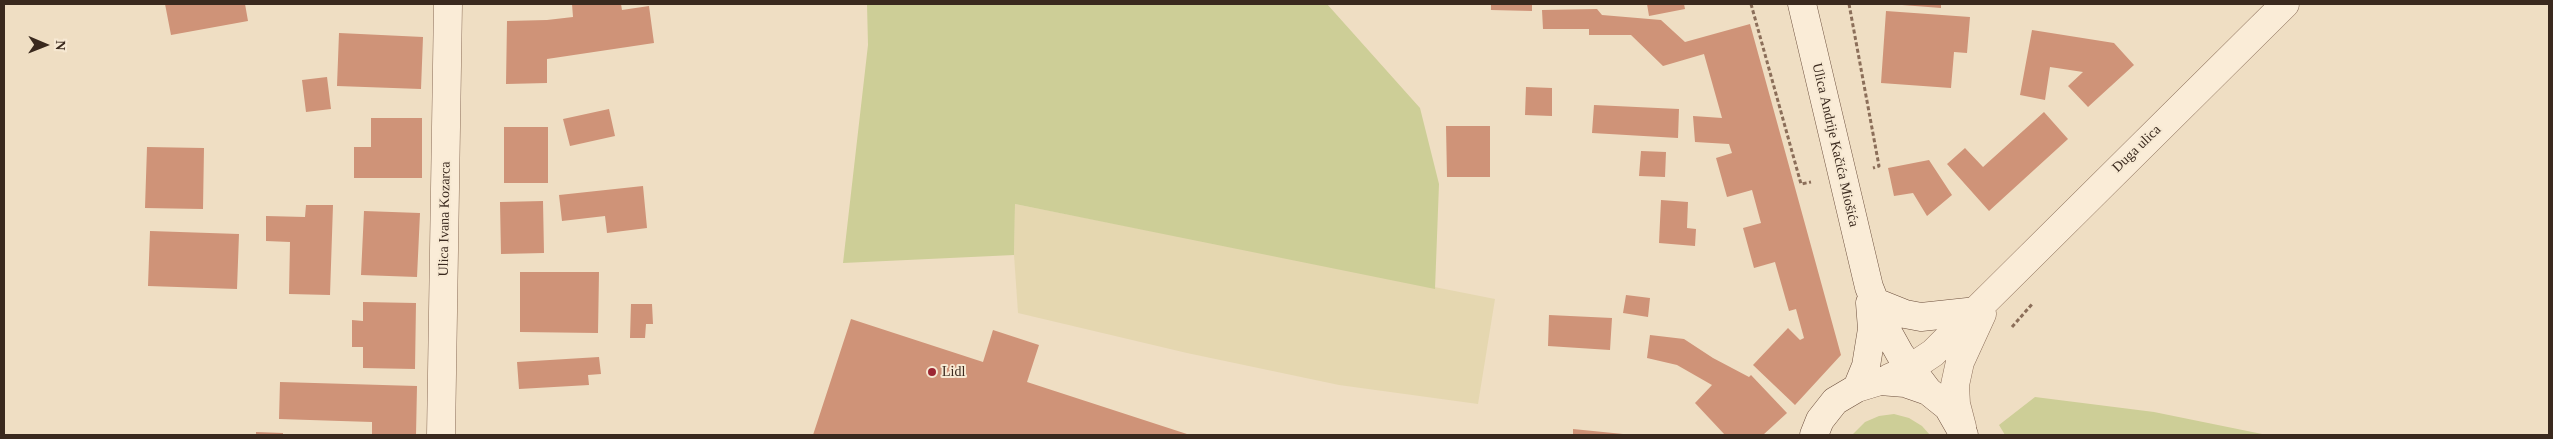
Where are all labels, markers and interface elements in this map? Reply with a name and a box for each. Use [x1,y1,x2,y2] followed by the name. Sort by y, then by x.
[20,20,70,70] north arrow
[53,40,68,50] text: N
[1808,61,1862,229] street label: Ulica Andrije Kačića Miošića
[2109,122,2165,176] street label: Duga ulica
[436,161,454,277] street label: Ulica Ivana Kozarca
[942,364,965,380] place label: Lidl
[926,366,938,378] marker: Lidl

